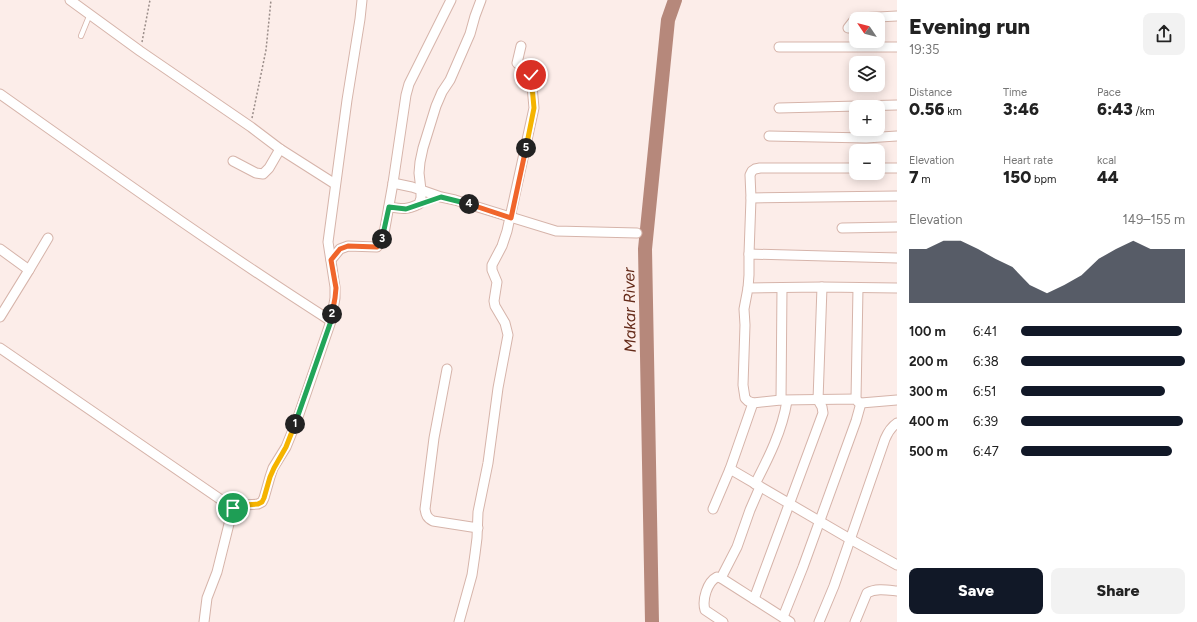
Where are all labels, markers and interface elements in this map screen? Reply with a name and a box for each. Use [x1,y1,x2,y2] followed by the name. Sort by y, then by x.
[849,12,885,48] north arrow
[849,12,885,180] map controls
[909,13,1030,40] text: Evening run
[1143,13,1185,55] button: share
[909,42,940,57] text: 19:35
[849,56,885,92] button: layers
[514,58,548,92] pin
[520,64,542,86] icon: check
[909,86,952,99] text: Distance
[1003,86,1027,99] text: Time
[1097,86,1121,99] text: Pace
[909,99,945,119] text: 0.56
[1003,99,1039,119] text: 3:46
[1097,99,1133,119] text: 6:43
[849,100,885,136] button: +
[945,105,962,118] text: km
[1133,105,1155,118] text: /km
[516,138,536,158] pin: 5
[523,141,529,154] text: 5
[849,144,885,180] button: −
[909,154,954,167] text: Elevation
[1003,154,1053,167] text: Heart rate
[1097,154,1116,167] text: kcal
[909,167,919,187] text: 7
[1003,167,1031,187] text: 150
[1097,167,1119,187] text: 44
[919,173,931,186] text: m
[1031,173,1056,186] text: bpm
[459,194,479,214] pin: 4
[466,197,472,210] text: 4
[909,212,962,227] text: Elevation
[1122,212,1185,227] text: 149–155 m
[372,229,392,249] pin: 3
[379,232,385,245] text: 3
[619,267,640,353] water label: Makar River
[322,304,342,324] pin: 2
[329,307,335,320] text: 2
[909,324,946,339] text: 100 m
[973,324,997,339] text: 6:41
[909,354,948,369] text: 200 m
[973,354,999,369] text: 6:38
[909,384,948,399] text: 300 m
[973,384,997,399] text: 6:51
[285,414,305,434] pin: 1
[909,414,949,429] text: 400 m
[973,414,998,429] text: 6:39
[293,417,297,430] text: 1
[909,444,948,459] text: 500 m
[973,444,999,459] text: 6:47
[216,491,250,525] pin
[222,497,244,519] icon: arrive
[909,568,1043,614] button: Save
[1051,568,1185,614] button: Share

